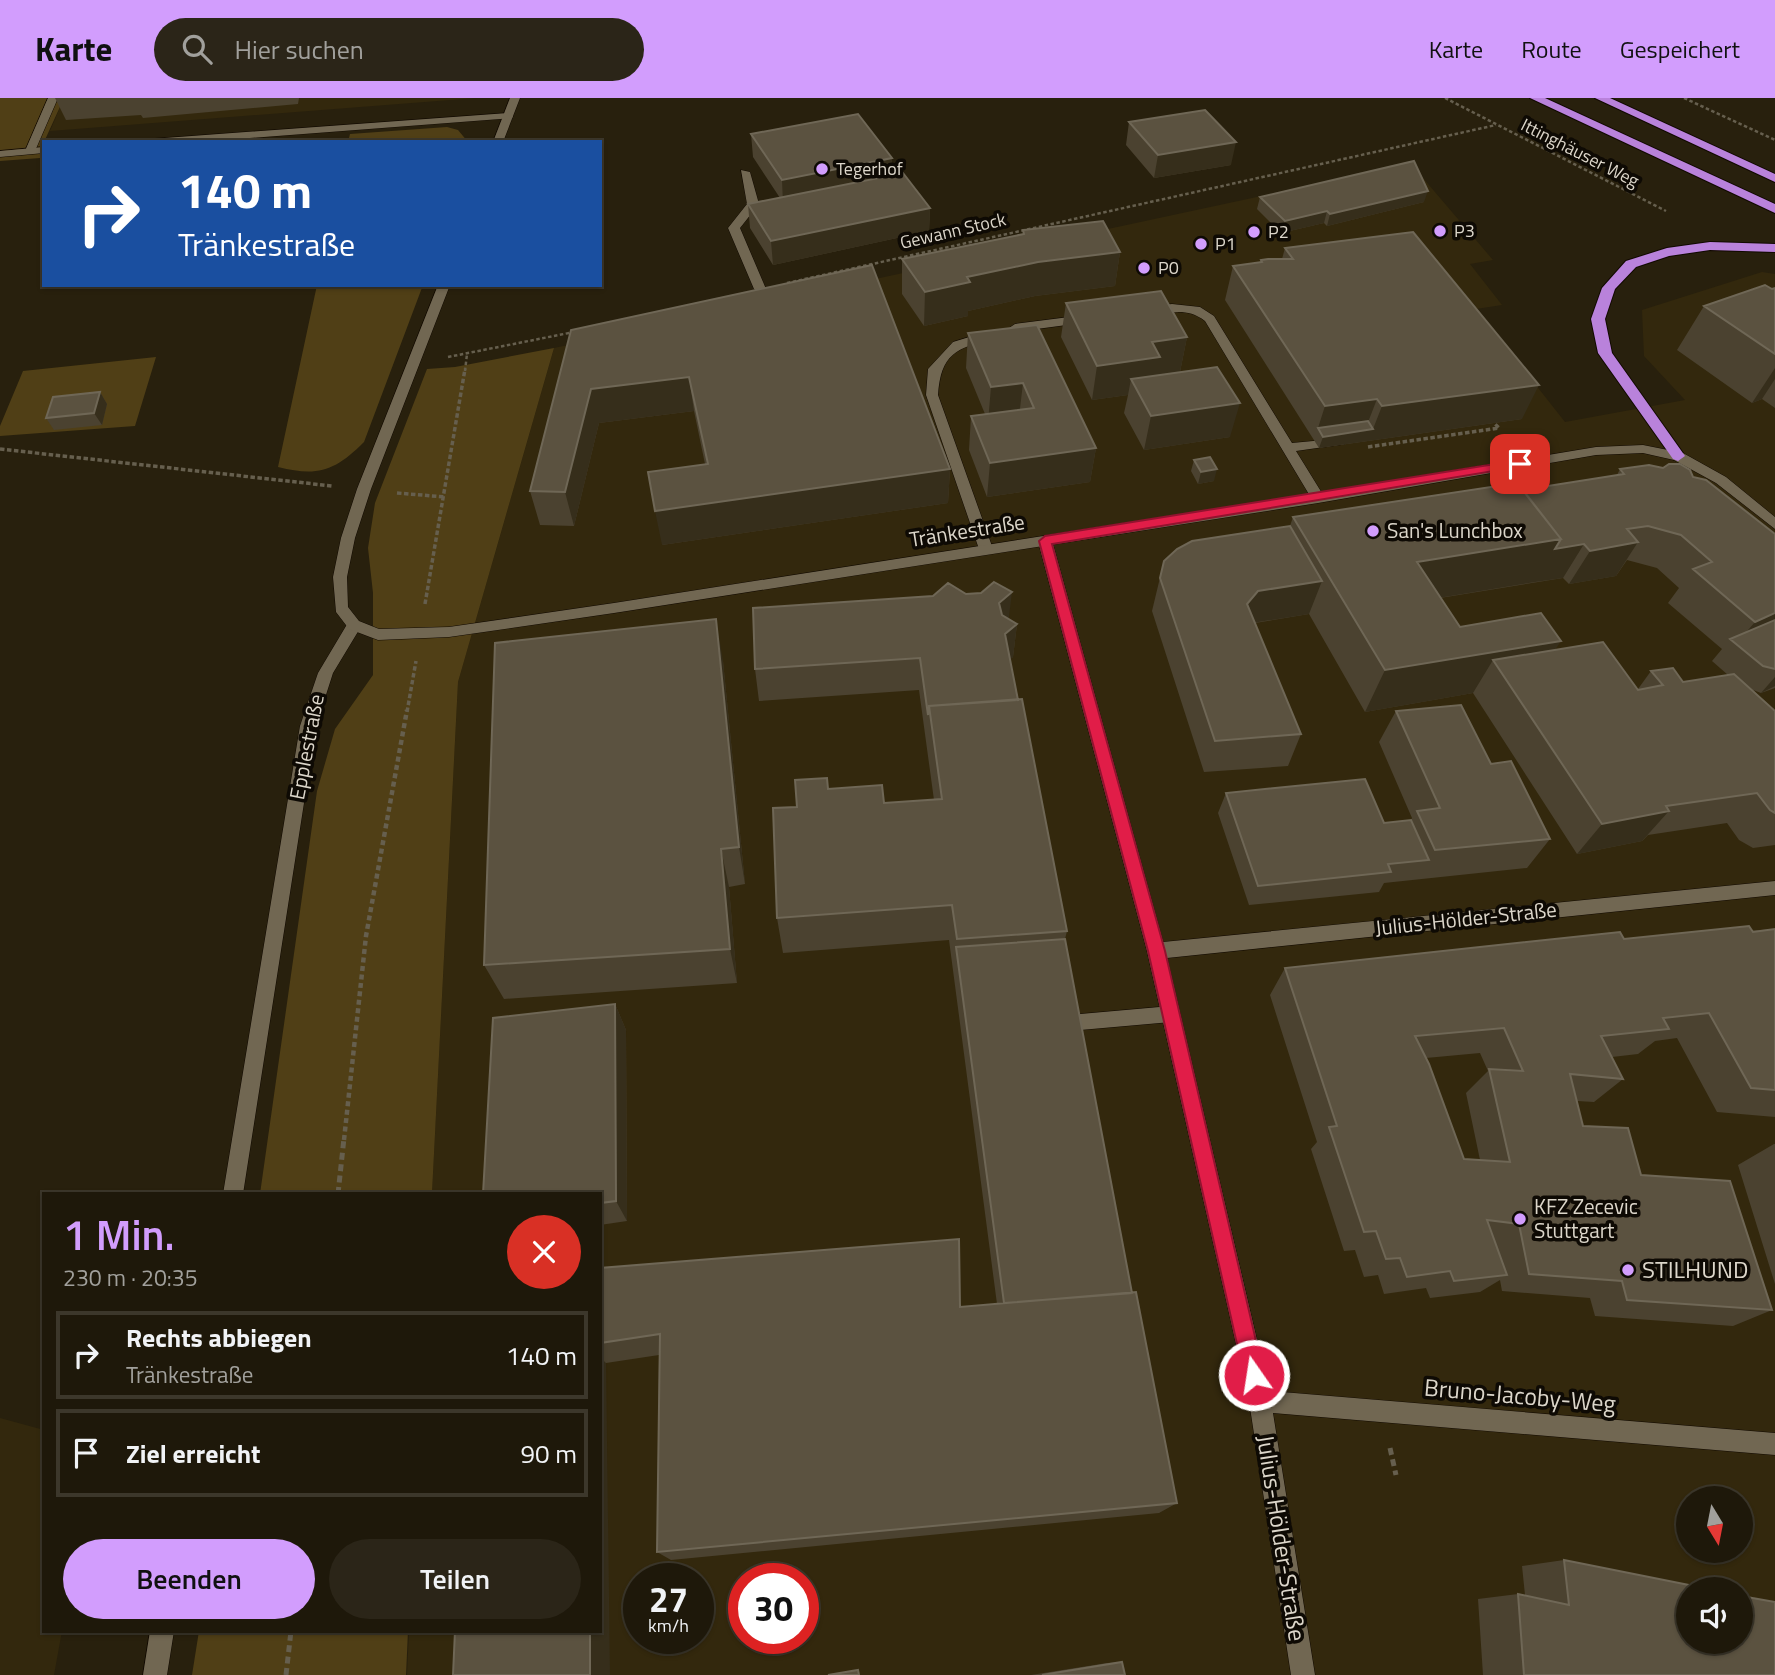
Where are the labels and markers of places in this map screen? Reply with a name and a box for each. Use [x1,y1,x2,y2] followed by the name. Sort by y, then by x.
[836,155,903,182] place label: Tegerhof
[814,161,830,177] marker: Tegerhof
[1454,217,1475,244] place label: P3
[1268,218,1289,245] place label: P2
[1432,223,1448,239] marker: P3
[1246,224,1262,240] marker: P2
[1215,230,1236,257] place label: P1
[1193,236,1209,252] marker: P1
[1158,254,1179,281] place label: P0
[1136,260,1152,276] marker: P0
[1490,434,1550,494] pin
[1387,514,1523,546] place label: San's Lunchbox
[1365,523,1381,539] marker: San's Lunchbox
[1534,1190,1638,1246] place label: KFZ Zecevic Stuttgart
[1512,1211,1528,1227] marker: KFZ Zecevic Stuttgart
[1642,1251,1748,1287] place label: STILHUND
[1620,1262,1636,1278] marker: STILHUND

